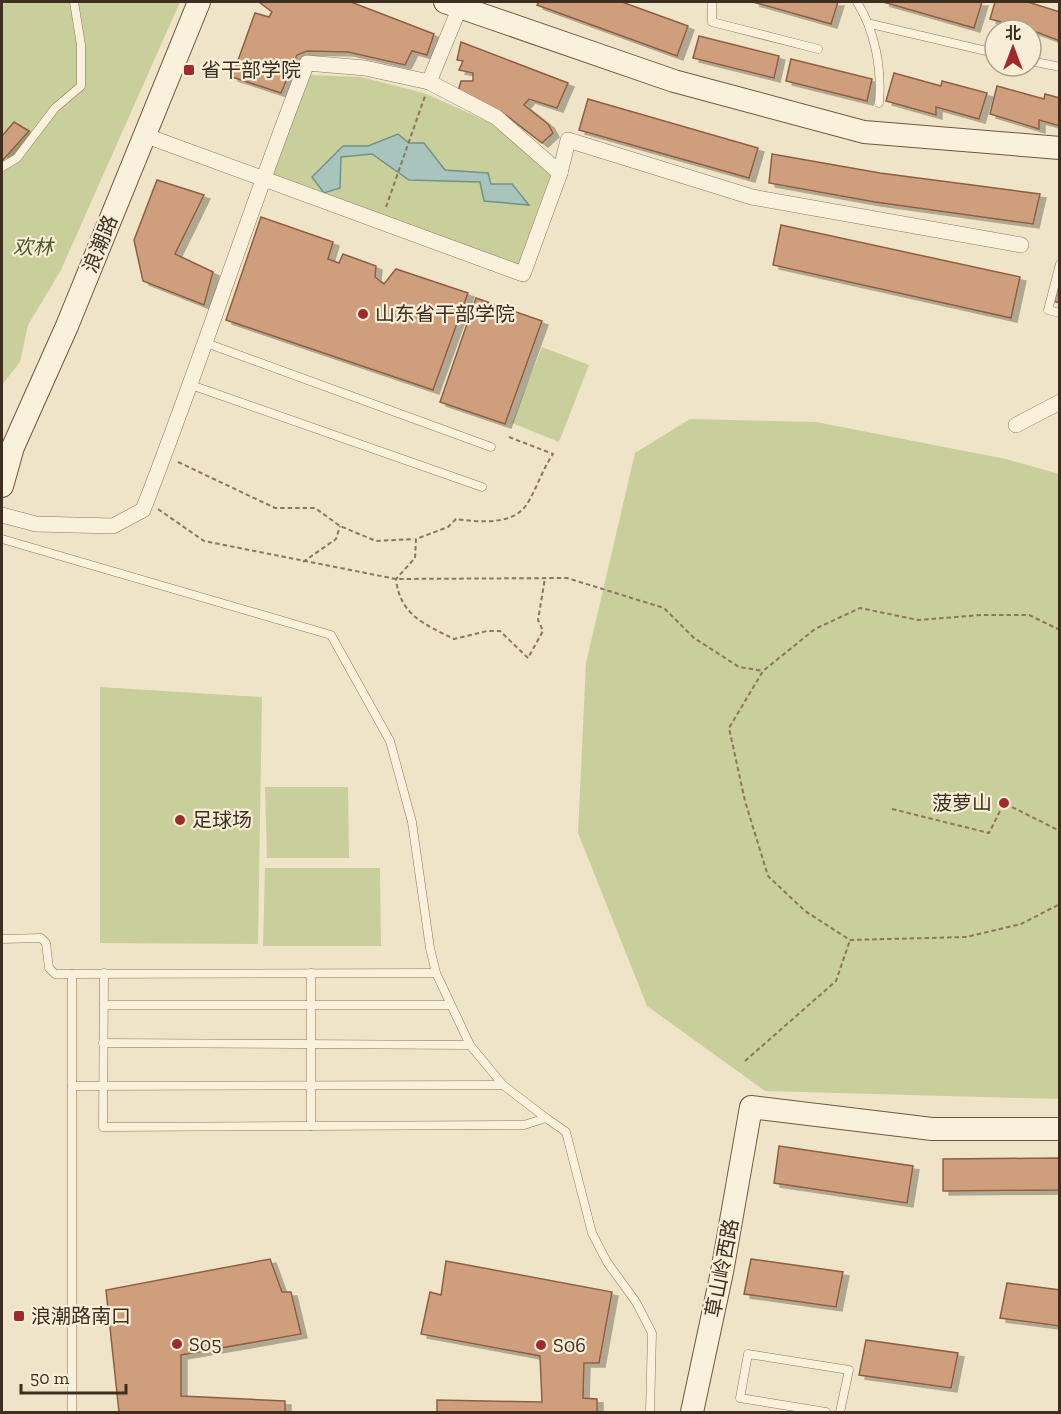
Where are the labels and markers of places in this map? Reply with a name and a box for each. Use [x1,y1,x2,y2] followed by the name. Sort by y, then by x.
[201,58,301,82] place label: 省干部学院
[182,63,196,77] marker: 省干部学院
[375,302,515,326] place label: 山东省干部学院
[356,307,370,321] marker: 山东省干部学院
[932,791,992,815] place label: 菠萝山
[997,796,1011,810] marker: 菠萝山
[192,808,252,832] place label: 足球场
[173,813,187,827] marker: 足球场
[31,1304,131,1328] place label: 浪潮路南口
[12,1309,26,1323] marker: 浪潮路南口
[189,1332,221,1356] place label: S05
[553,1333,586,1357] place label: S06
[170,1337,184,1351] marker: S05
[534,1338,548,1352] marker: S06

